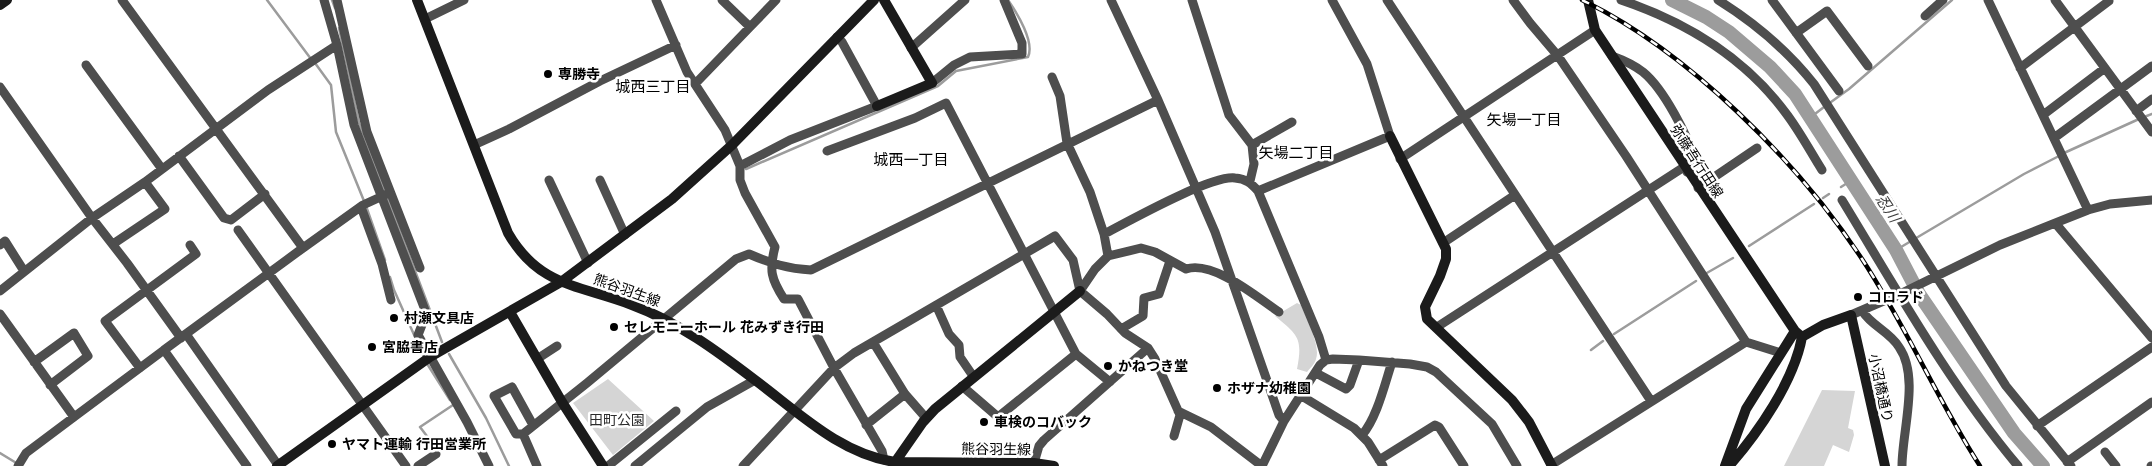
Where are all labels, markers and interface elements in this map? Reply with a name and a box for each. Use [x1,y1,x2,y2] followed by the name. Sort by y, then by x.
[558,65,600,83] place label: 専勝寺
[542,68,554,80] marker: 専勝寺
[615,77,691,96] district label: 城西三丁目
[1486,110,1562,129] district label: 矢場一丁目
[1667,121,1727,201] street label: 弥藤吾行田線
[1258,143,1334,162] district label: 矢場二丁目
[873,150,949,169] district label: 城西一丁目
[1872,190,1905,227] water label: 忍川
[591,270,663,310] street label: 熊谷羽生線
[1868,288,1924,306] place label: コロラド
[1852,291,1864,303] marker: コロラド
[404,309,474,327] place label: 村瀬文具店
[388,312,400,324] marker: 村瀬文具店
[624,318,824,336] place label: セレモニーホール 花みずき行田
[608,321,620,333] marker: セレモニーホール 花みずき行田
[382,338,438,356] place label: 宮脇書店
[366,341,378,353] marker: 宮脇書店
[1865,352,1897,424] street label: 小沼橋通り
[1118,357,1188,375] place label: かねつき堂
[1102,360,1114,372] marker: かねつき堂
[1227,379,1311,397] place label: ホザナ幼稚園
[1211,382,1223,394] marker: ホザナ幼稚園
[589,411,645,429] park label: 田町公園
[994,413,1092,431] place label: 車検のコバック
[978,416,990,428] marker: 車検のコバック
[342,435,486,453] place label: ヤマト運輸 行田営業所
[326,438,338,450] marker: ヤマト運輸 行田営業所
[961,439,1031,459] street label: 熊谷羽生線

